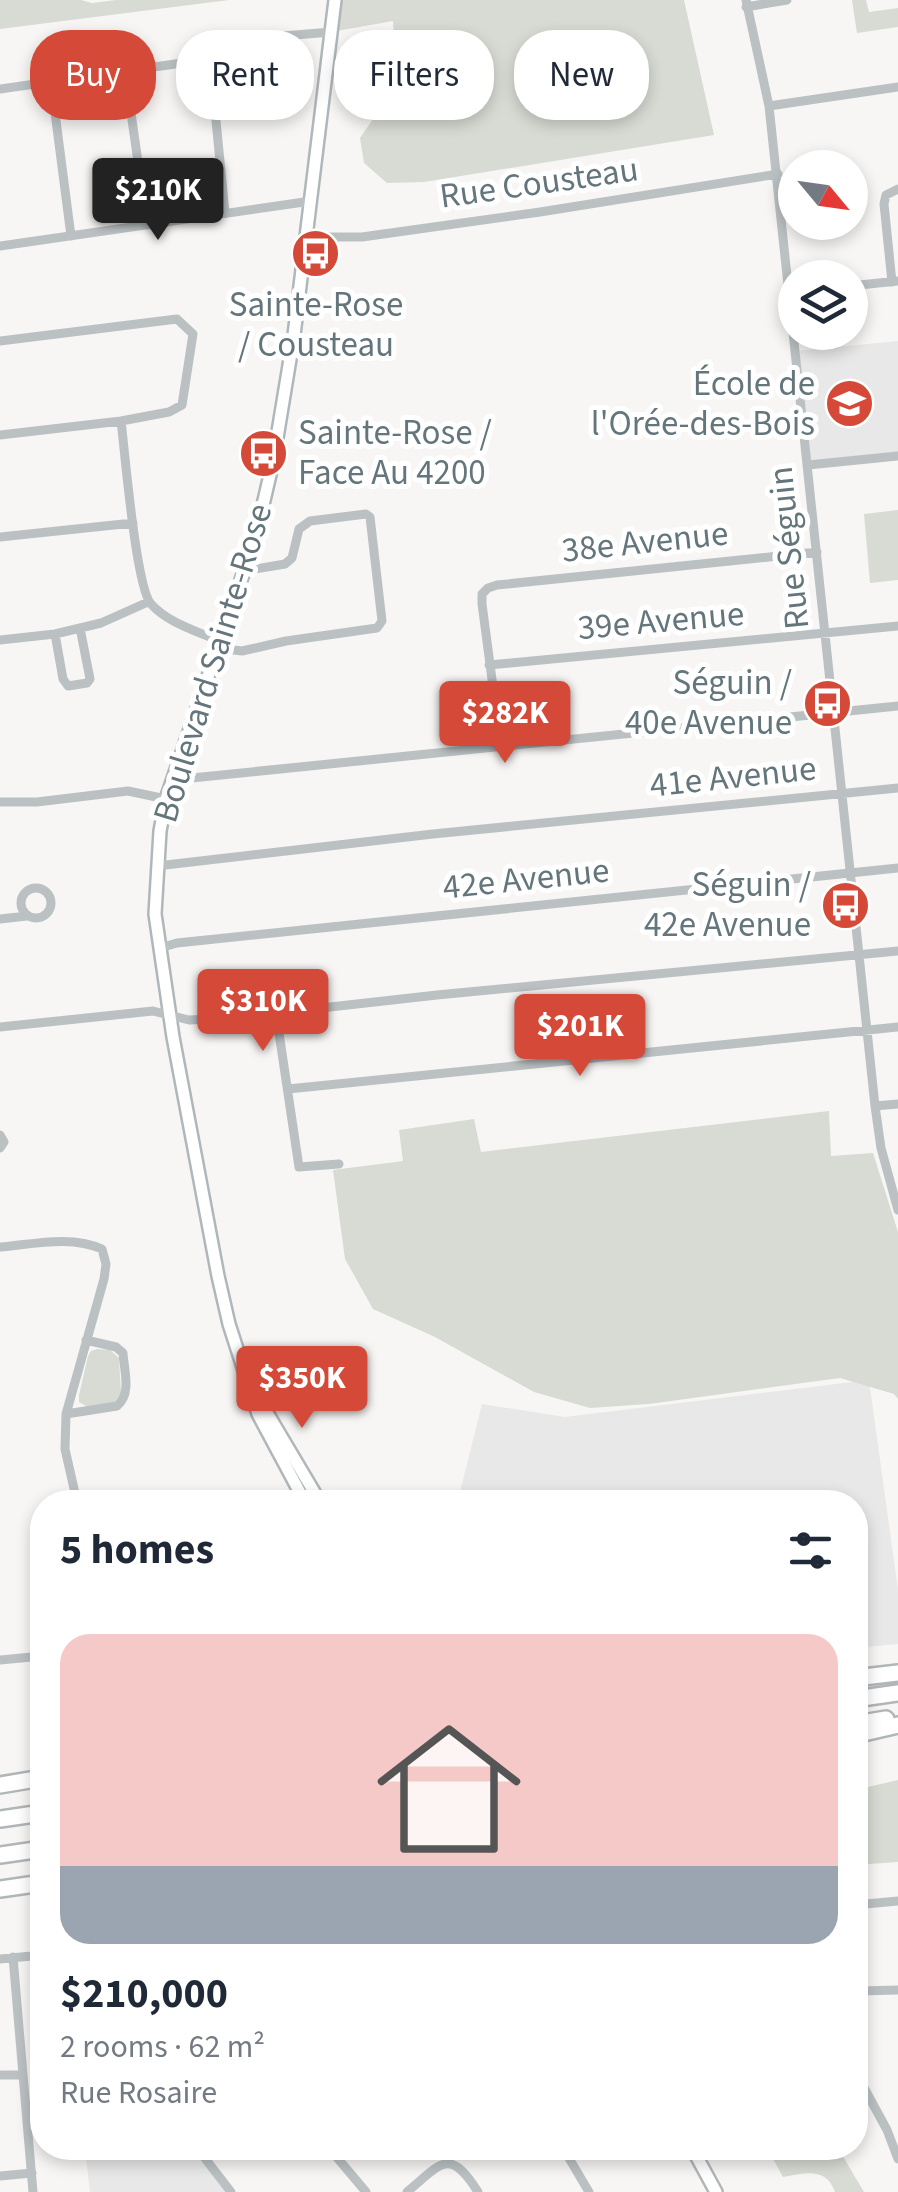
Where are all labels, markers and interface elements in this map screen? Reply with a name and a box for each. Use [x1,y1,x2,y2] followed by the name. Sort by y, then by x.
[30,30,156,120] chip: Buy
[176,30,314,120] chip: Rent
[334,30,494,120] chip: Filters
[514,30,649,120] chip: New
[436,144,642,222] street label: Rue Cousteau
[778,150,868,240] north arrow
[778,150,868,350] map controls
[88,158,228,243] pin: $210K
[114,167,202,213] text: $210K
[290,227,342,279] bus stop icon: Sainte-Rose / Cousteau
[778,260,868,350] button: layers
[229,280,403,370] place label: Sainte-Rose / Cousteau
[591,359,815,449] place label: École de l'Orée-des-Bois
[824,378,876,430] school or university icon: École de l'Orée-des-Bois
[298,408,492,498] place label: Sainte-Rose / Face Au 4200
[237,427,289,479] bus stop icon: Sainte-Rose / Face Au 4200
[756,464,822,632] street label: Rue Séguin
[141,497,285,829] street label: Boulevard Sainte-Rose
[559,508,731,576] street label: 38e Avenue
[576,589,746,653] street label: 39e Avenue
[625,658,792,748] place label: Séguin / 40e Avenue
[801,677,853,729] bus stop icon: Séguin / 40e Avenue
[435,681,575,766] pin: $282K
[461,690,549,736] text: $282K
[647,743,819,811] street label: 41e Avenue
[440,845,612,913] street label: 42e Avenue
[644,860,811,950] place label: Séguin / 42e Avenue
[820,879,872,931] bus stop icon: Séguin / 42e Avenue
[193,969,333,1054] pin: $310K
[219,978,307,1024] text: $310K
[510,994,650,1079] pin: $201K
[536,1003,624,1049] text: $201K
[232,1346,372,1431] pin: $350K
[258,1355,346,1401] text: $350K
[60,1520,214,1580] text: 5 homes
[783,1523,838,1578] icon: filters
[359,1699,539,1879] icon: home
[60,1964,228,2024] text: $210,000
[60,2024,265,2070] text: 2 rooms · 62 m²
[60,2070,217,2116] text: Rue Rosaire

